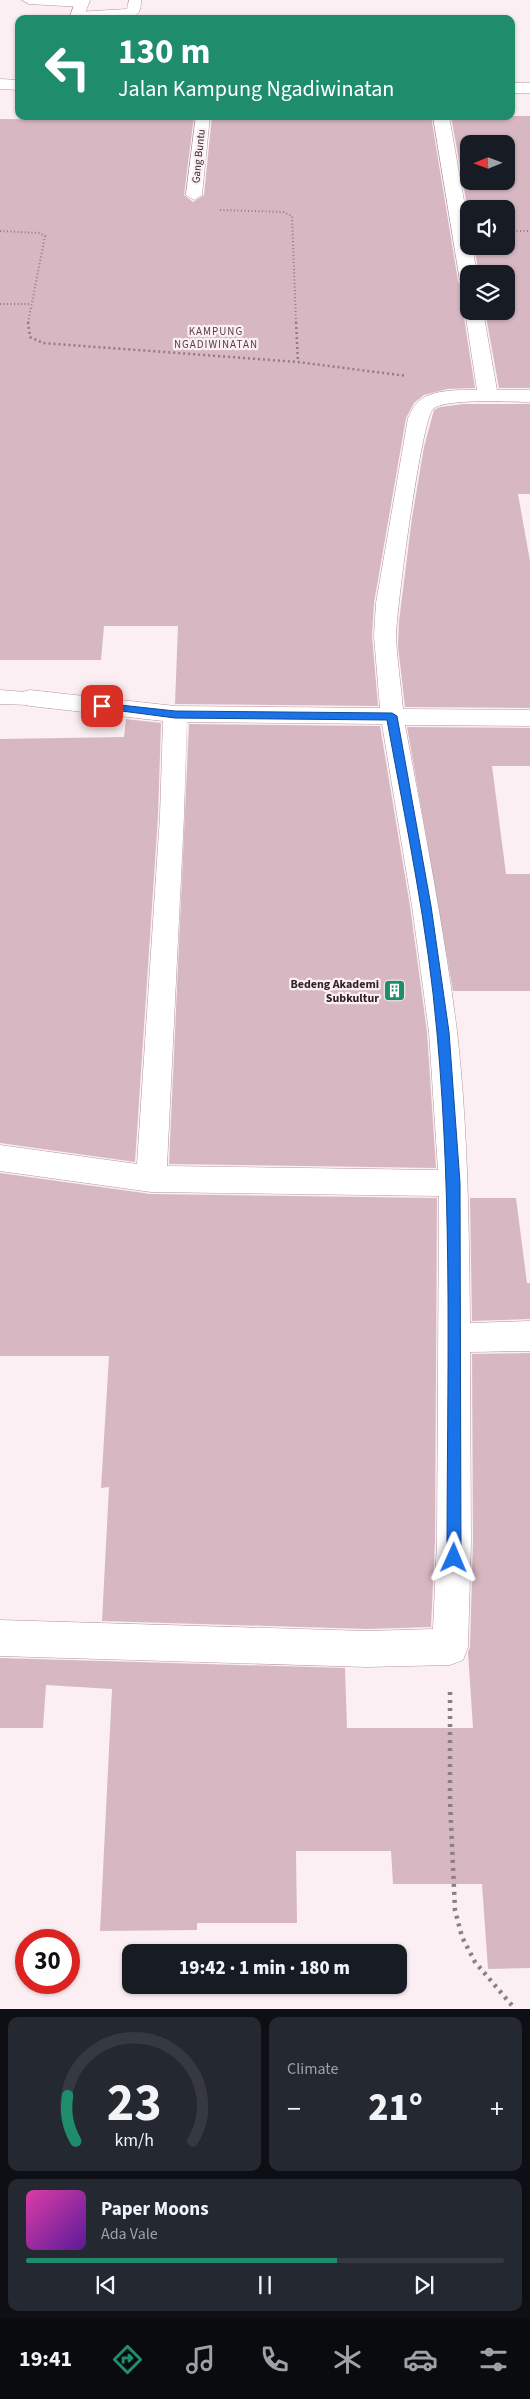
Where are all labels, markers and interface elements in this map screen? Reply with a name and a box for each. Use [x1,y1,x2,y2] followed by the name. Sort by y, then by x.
[118,27,210,77] text: 130 m
[35,35,100,100] icon: left
[118,73,394,105] text: Jalan Kampung Ngadiwinatan
[188,128,209,184] street label: Gang Buntu
[460,135,515,190] north arrow
[460,135,515,320] map controls
[460,200,515,255] button: sound
[460,265,515,320] button: layers
[174,324,258,352] district label: KAMPUNG NGADIWINATAN
[81,685,123,727] pin
[88,692,116,720] icon: arrive
[290,976,379,1007] place label: Bedeng Akademi Subkultur
[383,979,407,1003] building icon: Bedeng Akademi Subkultur
[427,1531,479,1583] position arrow
[15,1929,80,1994] speed limit sign: 30
[179,1955,350,1982] text: 19:42 · 1 min · 180 m
[287,2058,338,2080] text: Climate
[107,2067,162,2141] text: 23
[368,2081,423,2135] text: 21°
[287,2089,301,2129] text: −
[490,2089,504,2129] text: +
[115,2128,154,2153] text: km/h
[101,2196,209,2223] text: Paper Moons
[101,2223,158,2245] text: Ada Vale
[92,2271,120,2299] icon: previous
[251,2271,279,2299] icon: pause
[410,2271,438,2299] icon: next
[110,2342,145,2377] icon: directions
[183,2342,218,2377] icon: music
[257,2342,292,2377] icon: phone
[330,2342,365,2377] icon: climate
[403,2342,438,2377] icon: car
[476,2342,511,2377] icon: filters
[19,2343,72,2375] text: 19:41

